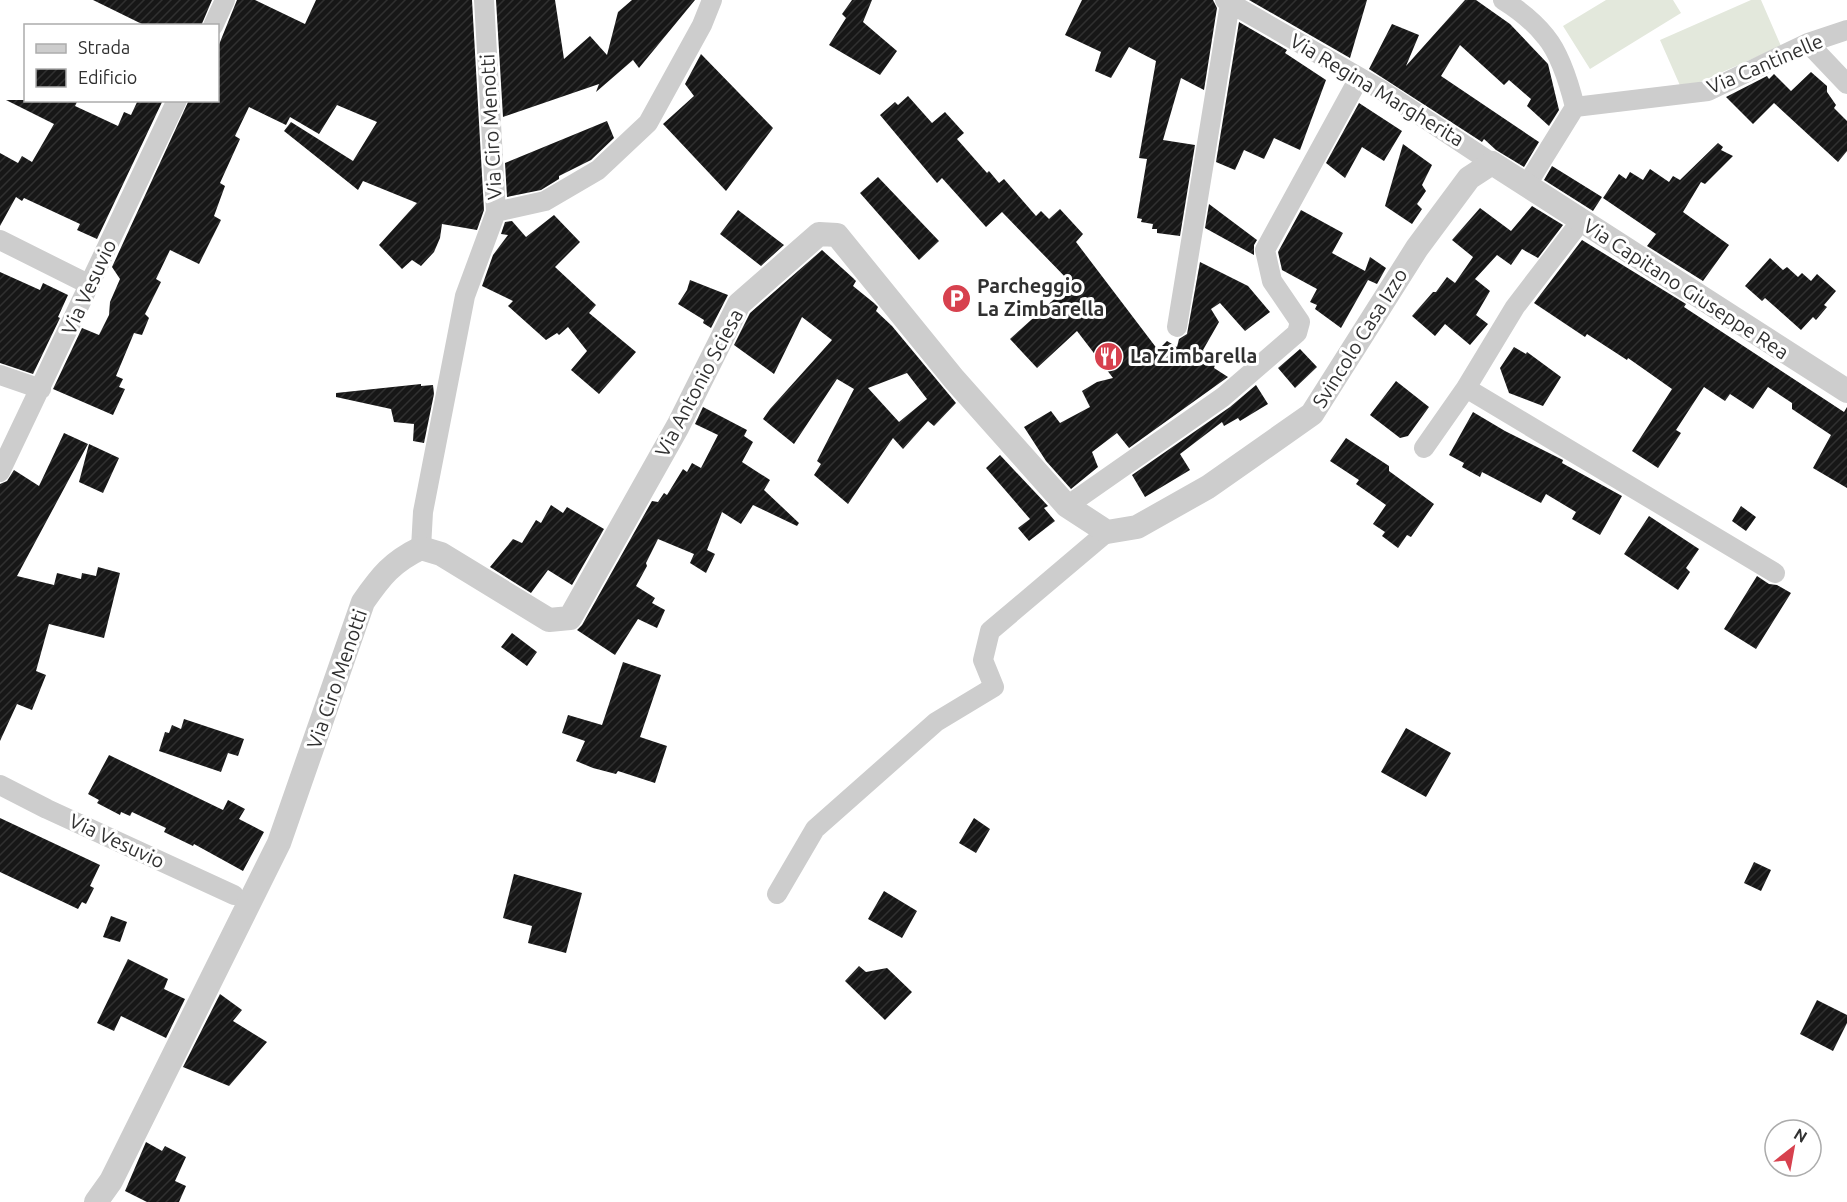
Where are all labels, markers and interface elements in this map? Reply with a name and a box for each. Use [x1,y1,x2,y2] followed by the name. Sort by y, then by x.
[24,24,219,102] legend
[1286,28,1468,151] street label: Via Regina Margherita
[1703,29,1826,98] street label: Via Cantinelle
[78,37,130,57] text: Strada
[475,53,506,201] street label: Via Ciro Menotti
[78,67,137,87] text: Edificio
[1579,214,1793,364] street label: Via Capitano Giuseppe Rea
[56,235,121,338] street label: Via Vesuvio
[1307,264,1412,412] street label: Svincolo Casa Izzo
[977,274,1104,320] place label: Parcheggio La Zimbarella
[940,282,972,314] parking icon: Parcheggio La Zimbarella
[650,305,747,461] street label: Via Antonio Sciesa
[1093,340,1125,372] restaurant icon: La Zimbarella
[1130,344,1257,367] place label: La Zimbarella
[302,606,371,752] street label: Via Ciro Menotti
[66,808,169,873] street label: Via Vesuvio
[1763,1118,1823,1178] north arrow
[1791,1124,1810,1146] text: N

